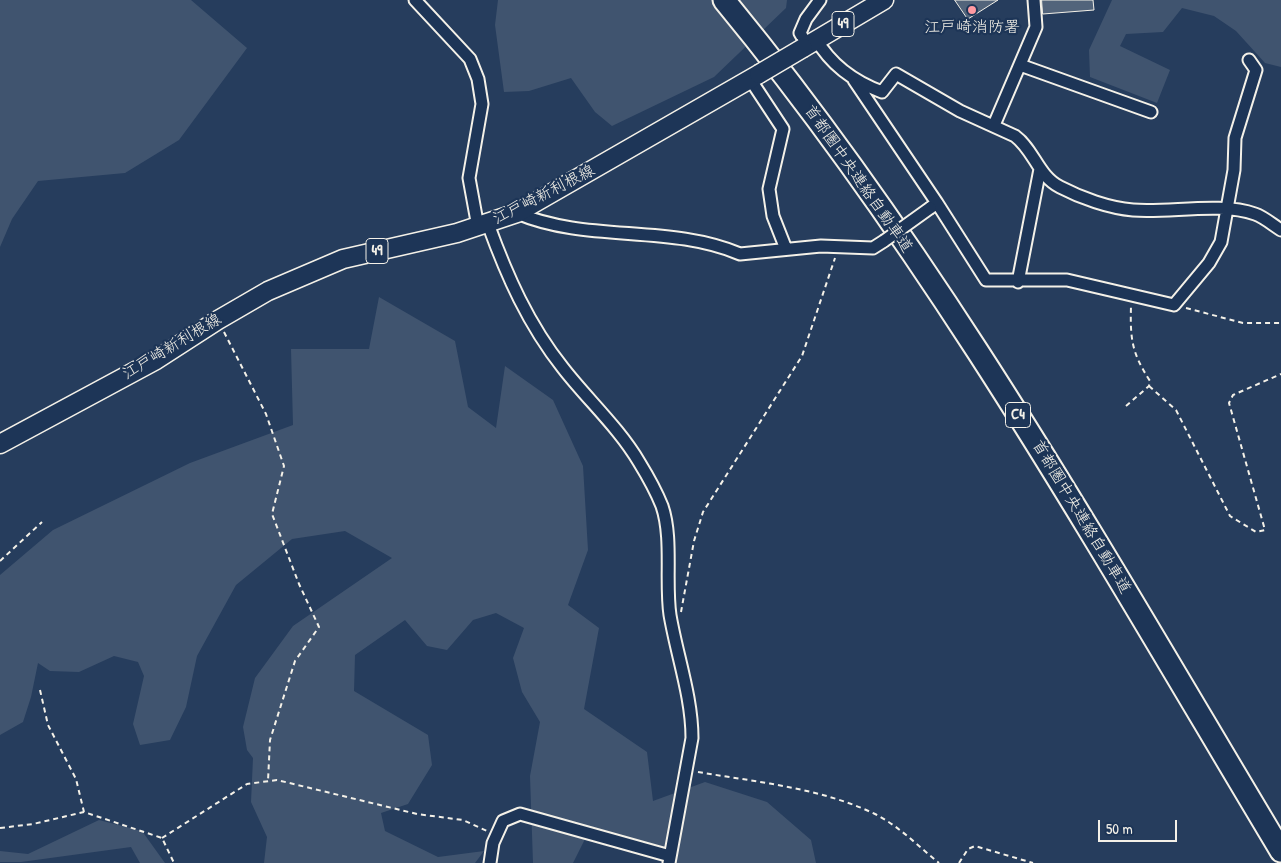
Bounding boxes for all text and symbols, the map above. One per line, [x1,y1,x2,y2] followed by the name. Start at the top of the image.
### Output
[966,4,978,16] marker: 江戸崎消防署
[832,12,854,36] road number: 49
[924,18,1020,38] place label: 江戸崎消防署
[800,101,916,257] street label: 首都圏中央連絡自動車道
[490,161,598,229] street label: 江戸崎新利根線
[366,238,388,264] road number: 49
[119,310,225,384] street label: 江戸崎新利根線
[1006,402,1030,428] road number: C4
[1027,437,1135,597] street label: 首都圏中央連絡自動車道
[1101,810,1180,842] scale bar
[1106,818,1133,839] text: 50 m

